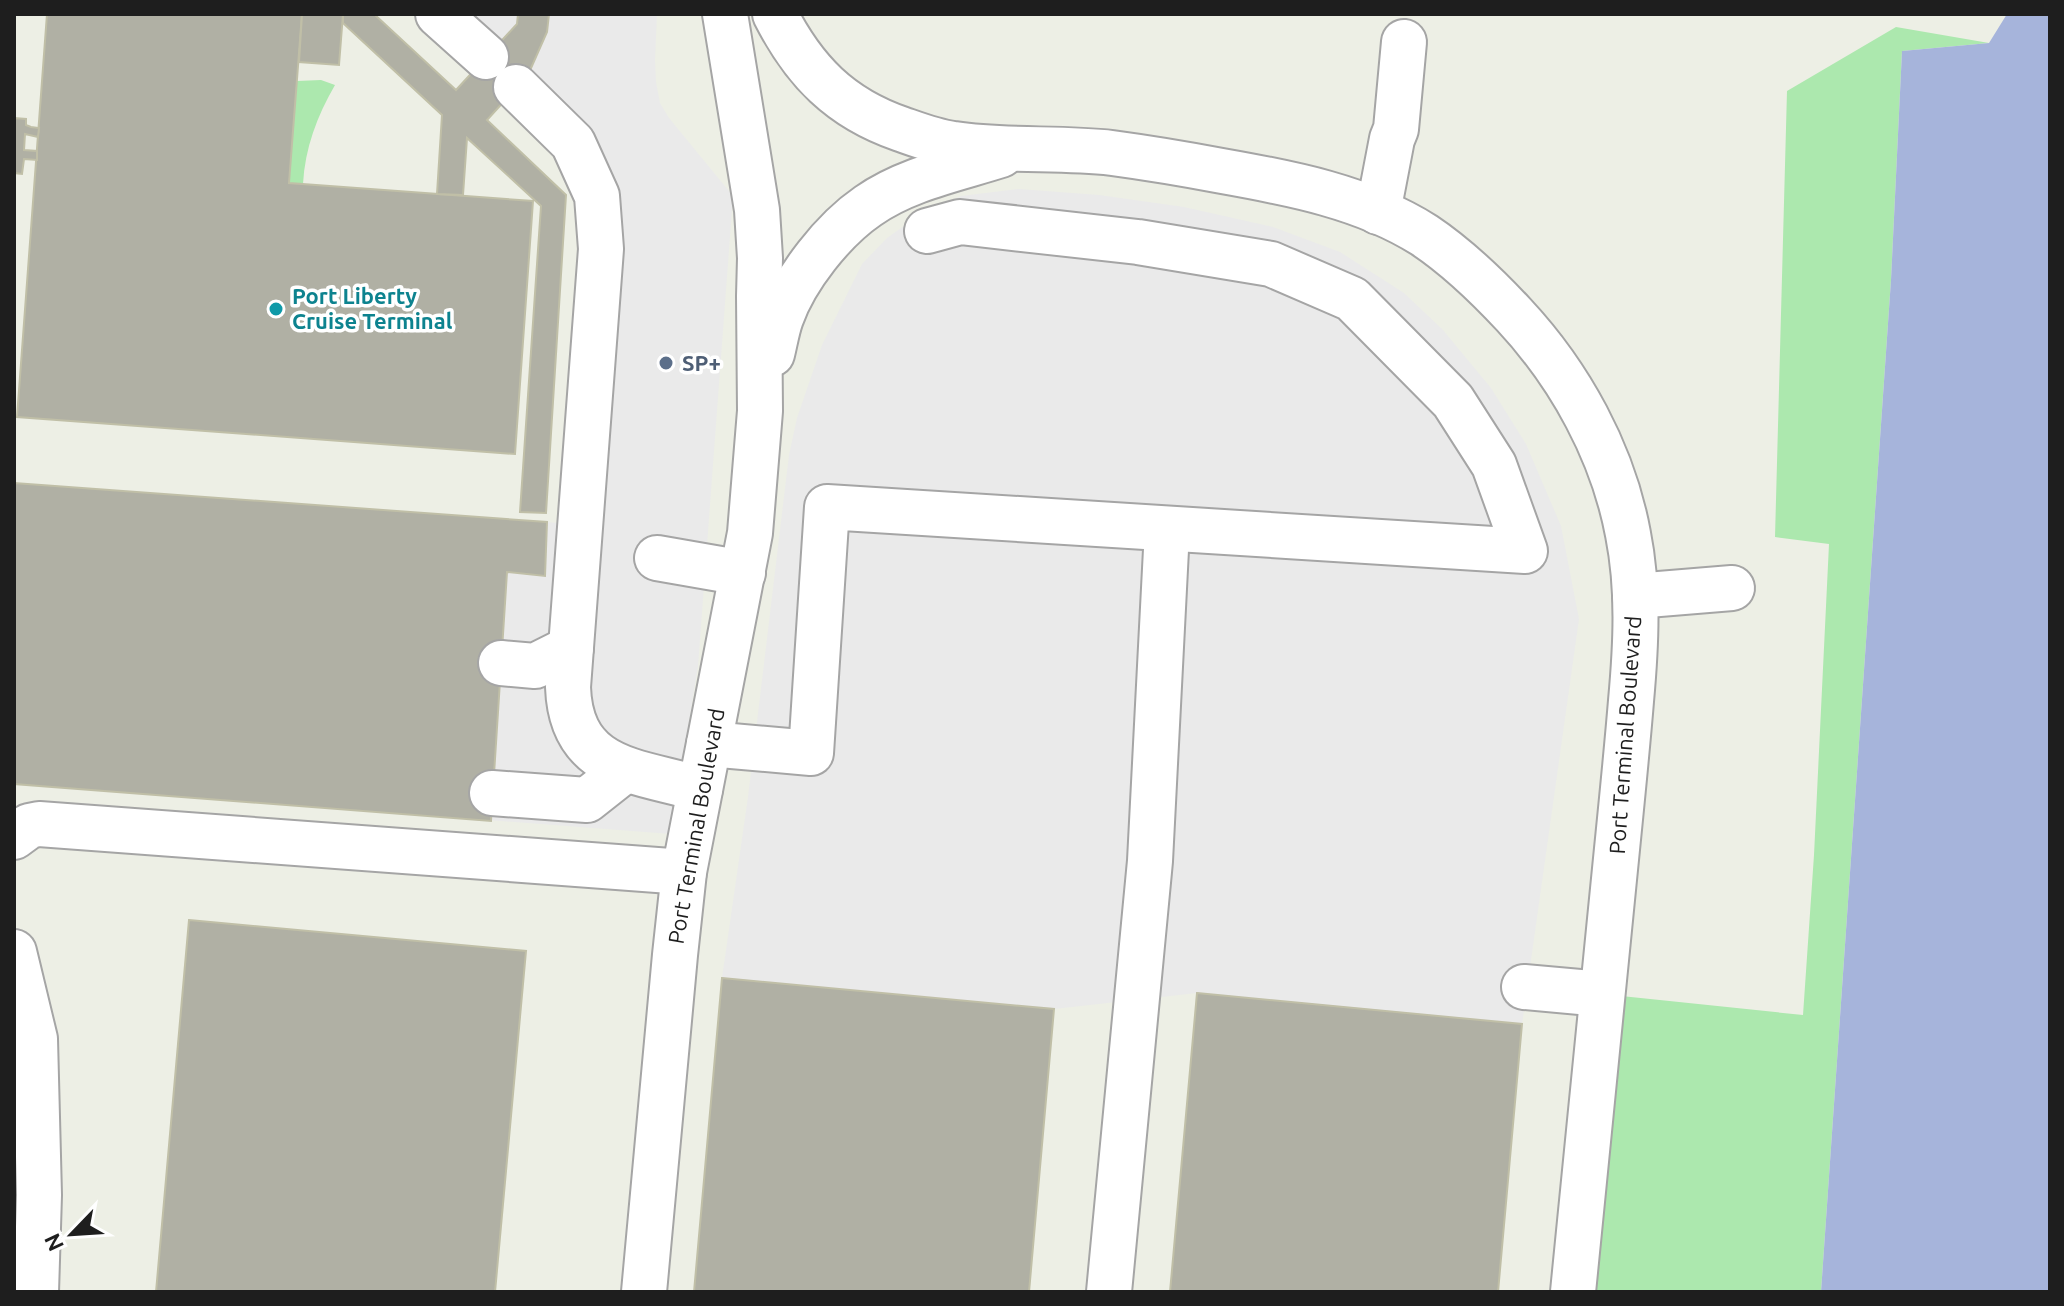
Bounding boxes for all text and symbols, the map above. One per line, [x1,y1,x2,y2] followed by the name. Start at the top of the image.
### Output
[292,283,453,333] place label: Port Liberty Cruise Terminal
[267,300,285,318] marker: Port Liberty Cruise Terminal
[682,350,721,375] place label: SP+
[657,354,675,372] marker: SP+
[1604,615,1645,855] street label: Port Terminal Boulevard
[662,706,729,946] street label: Port Terminal Boulevard
[32,1194,112,1274] north arrow
[39,1230,68,1255] text: N

